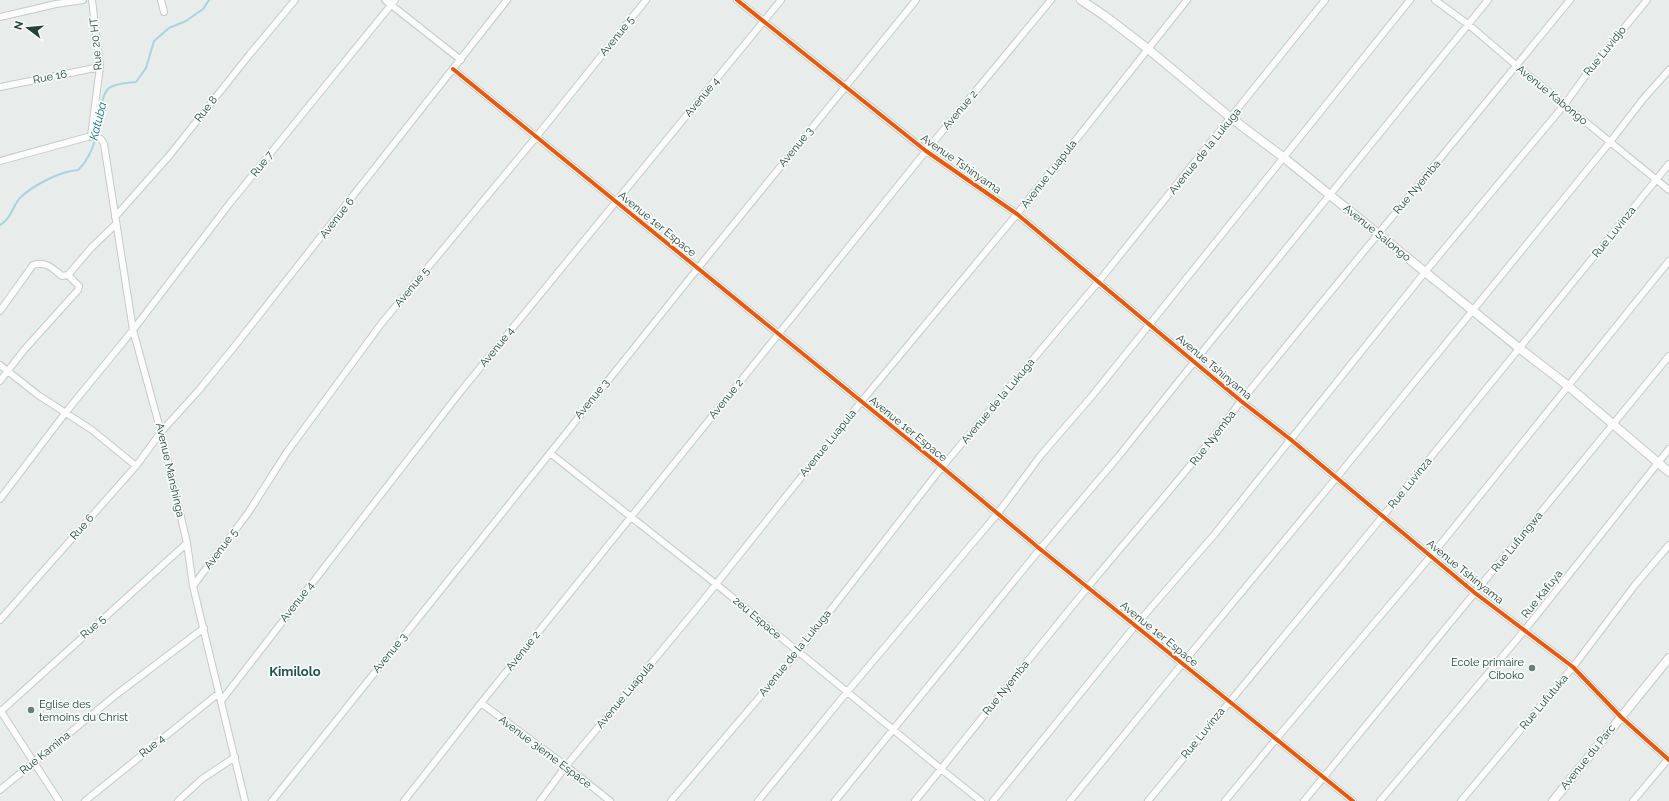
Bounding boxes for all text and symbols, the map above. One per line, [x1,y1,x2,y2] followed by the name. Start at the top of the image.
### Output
[8,8,48,48] north arrow
[597,13,637,59] street label: Avenue 5
[87,17,105,71] street label: Rue 20 HT
[11,20,26,31] text: N
[1581,23,1629,78] street label: Rue Luvidjo
[1514,62,1590,128] street label: Avenue Kabongo
[32,67,68,87] street label: Rue 16
[682,75,722,119] street label: Avenue 4
[940,88,980,132] street label: Avenue 2
[192,93,220,125] street label: Rue 8
[86,100,110,142] water label: Katuba
[1166,105,1244,197] street label: Avenue de la Lukuga
[776,124,816,169] street label: Avenue 3
[918,131,1004,197] street label: Avenue Tshinyama
[1018,137,1080,211] street label: Avenue Luapula
[248,149,276,179] street label: Rue 7
[1391,157,1443,217] street label: Rue Nyemba
[616,189,699,260] street label: Avenue 1er Espace
[317,195,357,241] street label: Avenue 6
[1341,202,1414,265] street label: Avenue Salongo
[1589,204,1639,260] street label: Rue Luvinza
[392,265,432,309] street label: Avenue 5
[477,324,517,370] street label: Avenue 4
[1173,331,1255,403] street label: Avenue Tshinyama
[959,356,1037,446] street label: Avenue de la Lukuga
[572,376,612,421] street label: Avenue 3
[706,376,746,421] street label: Avenue 2
[867,394,950,465] street label: Avenue 1er Espace
[797,407,859,479] street label: Avenue Luapula
[1187,408,1239,468] street label: Rue Nyemba
[153,421,187,519] street label: Avenue Manshinga
[1385,455,1435,511] street label: Rue Luvinza
[1489,509,1545,575] street label: Rue Lufungwa
[67,511,97,542] street label: Rue 6
[202,526,240,572] street label: Avenue 5
[1424,537,1506,607] street label: Avenue Tshinyama
[1519,567,1565,621] street label: Rue Kafuya
[277,579,317,625] street label: Avenue 4
[730,594,784,642] street label: 2eu Espace
[1118,599,1201,670] street label: Avenue 1er Espace
[756,607,834,699] street label: Avenue de la Lukuga
[78,613,108,641] street label: Rue 5
[503,628,543,673] street label: Avenue 2
[370,630,410,675] street label: Avenue 3
[1451,656,1525,682] place label: Ecole primaire Ciboko
[980,658,1032,718] street label: Rue Nyemba
[593,659,657,731] street label: Avenue Luapula
[1527,663,1537,673] marker: Ecole primaire Ciboko
[269,664,321,679] district label: Kimilolo
[1517,672,1571,732] street label: Rue Lufutuka
[39,698,128,724] place label: Eglise des temoins du Christ
[26,705,36,715] marker: Eglise des temoins du Christ
[1178,705,1228,761] street label: Rue Luvinza
[496,713,594,791] street label: Avenue 3ieme Espace
[1558,722,1618,792] street label: Avenue du Parc
[17,729,73,777] street label: Rue Kamina
[137,732,167,760] street label: Rue 4

